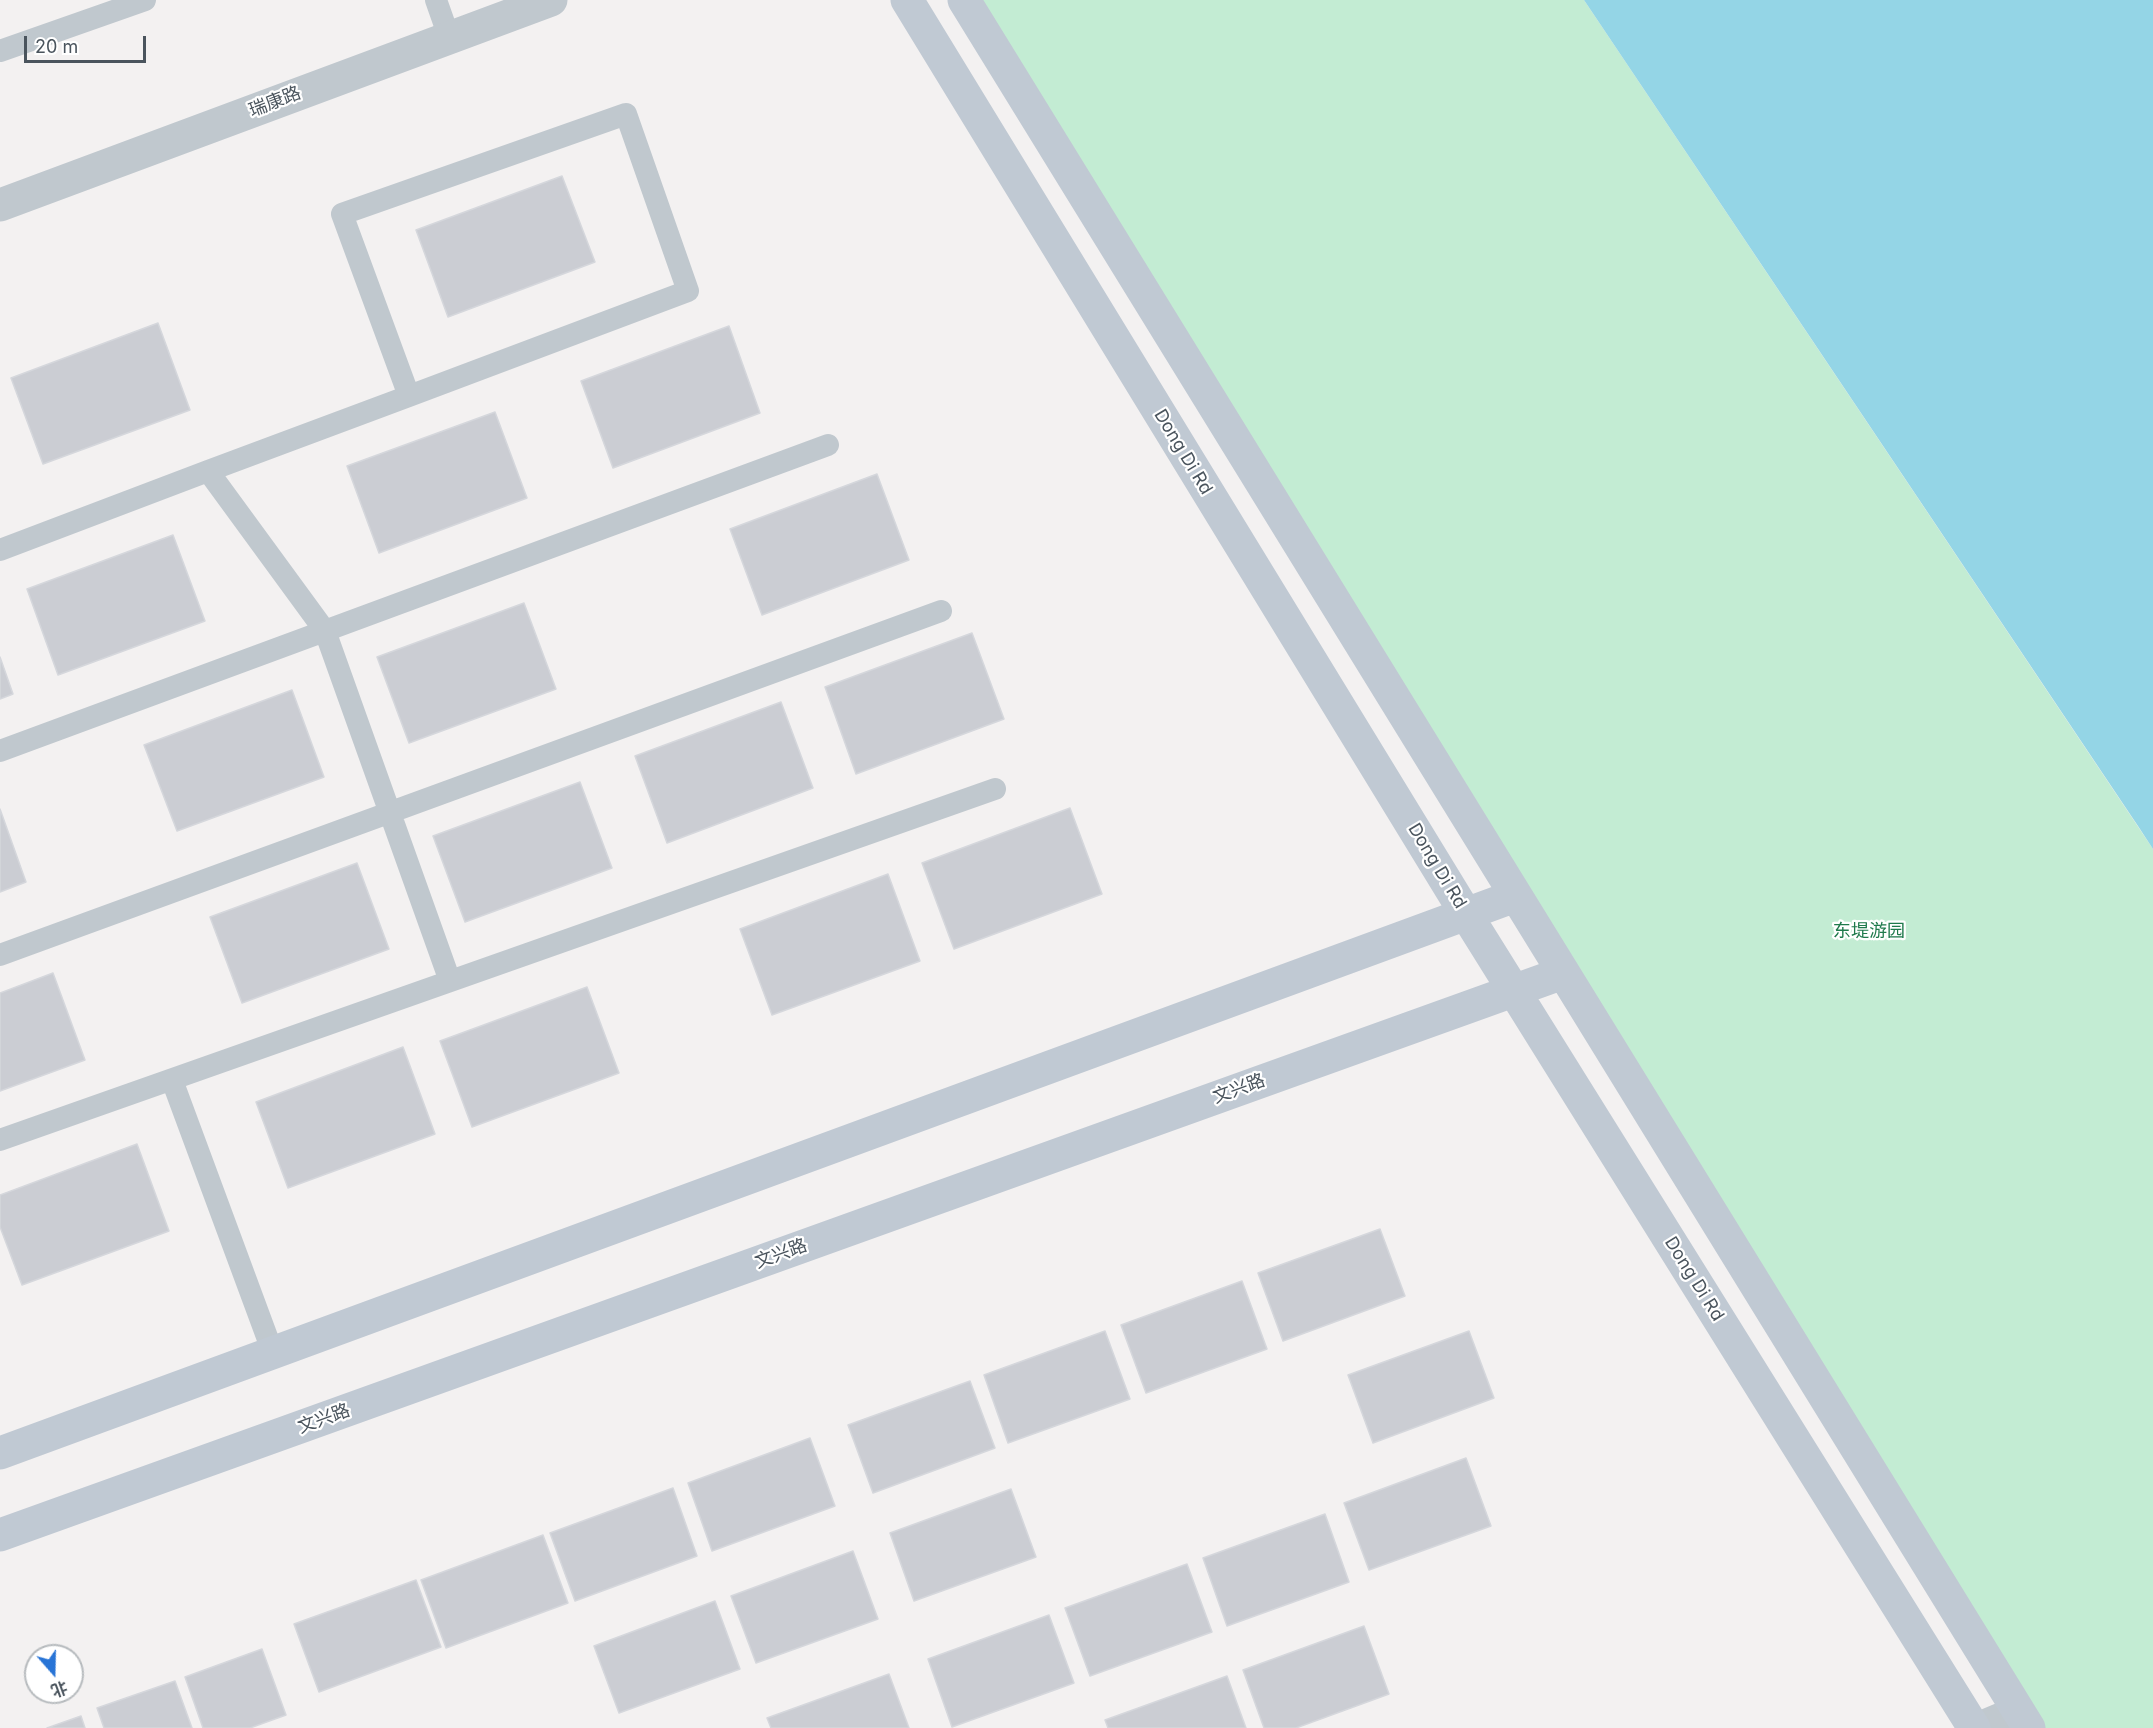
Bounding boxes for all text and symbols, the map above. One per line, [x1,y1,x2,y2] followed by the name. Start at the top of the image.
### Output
[27,24,148,62] scale bar
[35,36,78,57] text: 20 m
[246,82,304,122] street label: 瑞康路
[1149,406,1217,498] street label: Dong Di Rd
[1403,820,1471,912] street label: Dong Di Rd
[1833,921,1905,943] park label: 东堤游园
[1210,1070,1268,1108] street label: 文兴路
[1660,1233,1728,1325] street label: Dong Di Rd
[752,1235,810,1273] street label: 文兴路
[295,1400,353,1438] street label: 文兴路
[24,1644,84,1704] north arrow
[49,1677,70,1701] text: 北

